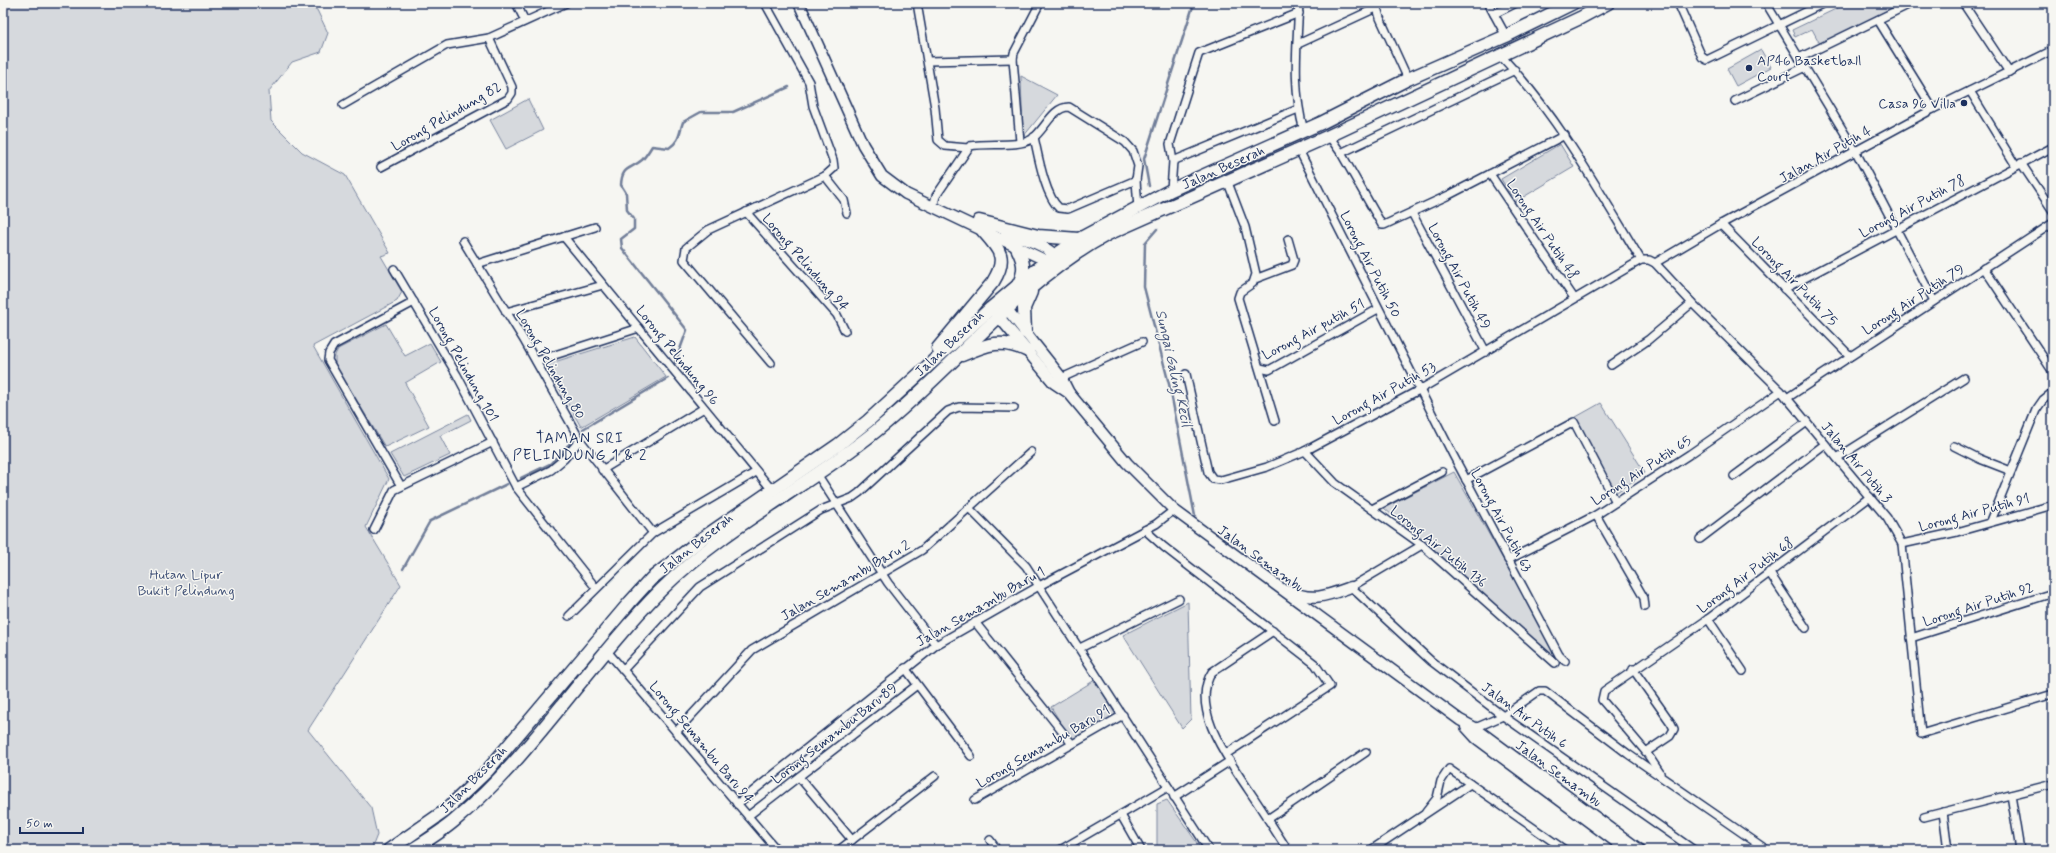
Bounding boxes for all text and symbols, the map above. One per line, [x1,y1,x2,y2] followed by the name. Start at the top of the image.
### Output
[1757,52,1861,86] place label: AP46 Basketball Court
[1744,63,1754,73] marker: AP46 Basketball Court
[388,78,506,157] street label: Lorong Pelindung 82
[1878,95,1956,113] place label: Casa 96 Villa
[1959,98,1969,108] marker: Casa 96 Villa
[1776,122,1875,188] street label: Jalan Air Putih 4
[1179,142,1268,194] street label: Jalan Beserah
[1857,171,1969,244] street label: Lorong Air Putih 78
[1500,176,1582,284] street label: Lorong Air Putih 48
[1334,208,1405,322] street label: Lorong Air Putih 50
[756,210,853,317] street label: Lorong Pelindung 94
[1422,220,1495,334] street label: Lorong Air Putih 49
[1746,233,1841,331] street label: Lorong Air Putih 75
[1859,260,1969,341] street label: Lorong Air Putih 79
[1259,295,1369,366] street label: Lorong Air putih 51
[630,302,723,411] street label: Lorong Pelindung 96
[422,304,502,426] street label: Lorong Pelindung 101
[510,306,589,424] street label: Lorong Pelindung 80
[911,307,988,381] street label: Jalan Beserah
[1148,308,1197,431] water label: Sungai Galing Kecil
[1330,358,1440,431] street label: Lorong Air Putih 53
[1817,418,1896,507] street label: Jalan Air Putih 3
[513,429,647,466] district label: TAMAN SRI PELINDUNG 1 & 2
[1588,432,1696,512] street label: Lorong Air Putih 65
[1465,466,1536,576] street label: Lorong Air Putih 63
[1917,490,2032,538] street label: Lorong Air Putih 91
[1385,502,1491,593] street label: Lorong Air Putih 136
[656,509,737,578] street label: Jalan Beserah
[1214,522,1307,596] street label: Jalan Semambu
[1694,534,1798,619] street label: Lorong Air Putih 68
[778,536,913,625] street label: Jalan Semambu Baru 2
[913,563,1048,651] street label: Jalan Semambu Baru 1
[137,566,235,600] park label: Hutan Lipur Bukit Pelindung
[1921,579,2037,633] street label: Lorong Air Putih 92
[643,678,758,809] street label: Lorong Semambu Baru 94
[768,679,902,790] street label: Lorong Semambu Baru 89
[1478,679,1571,753] street label: Jalan Air Putih 6
[973,701,1115,794] street label: Lorong Semambu Baru 91
[1512,737,1605,811] street label: Jalan Semambu
[436,742,511,817] street label: Jalan Beserah
[20,809,83,835] scale bar
[26,816,53,832] text: 50 m

